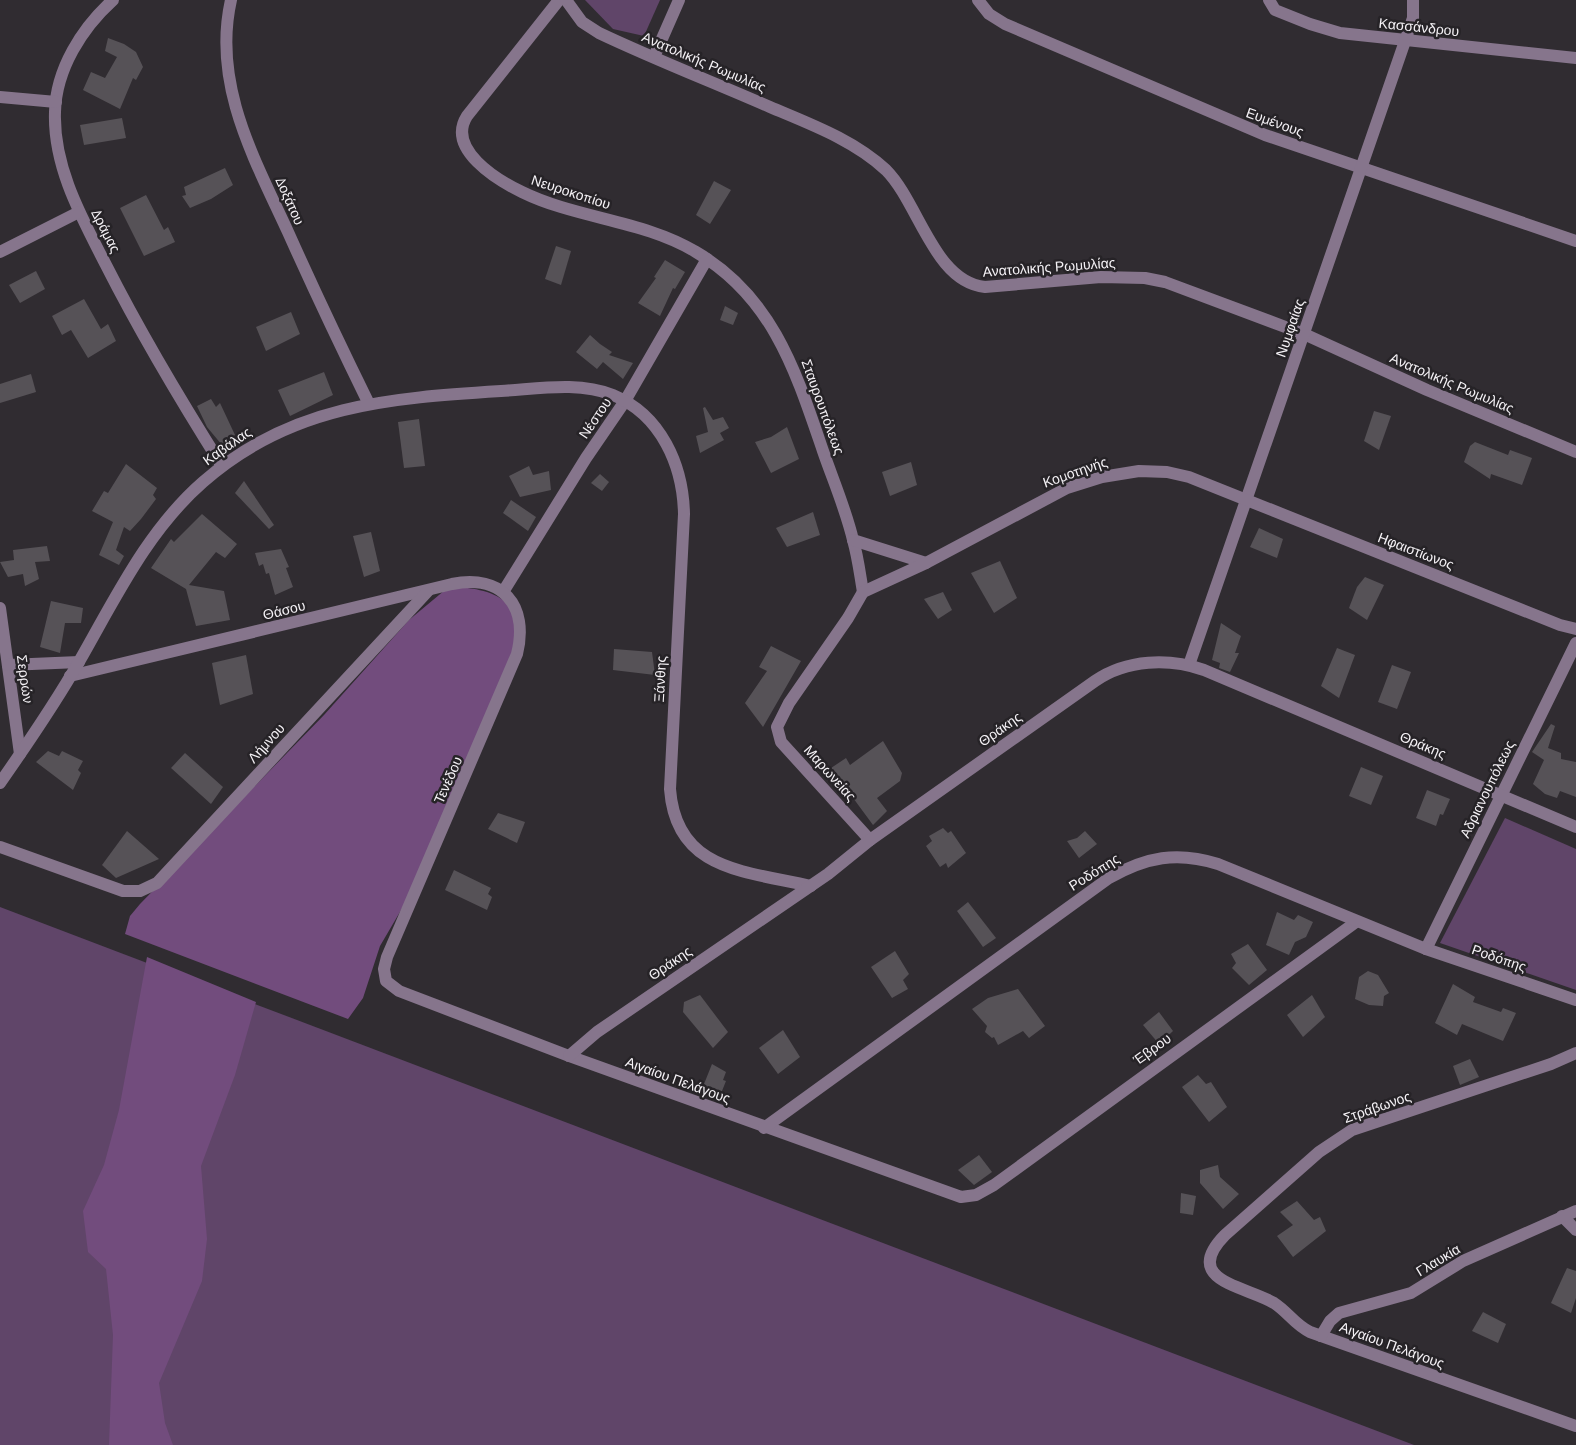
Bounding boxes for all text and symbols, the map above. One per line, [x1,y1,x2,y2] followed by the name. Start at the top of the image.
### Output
[1378,14,1460,40] street label: Κασσάνδρου
[639,28,769,96] street label: Ανατολικής Ρωμυλίας
[1244,103,1307,141] street label: Ευμένους
[529,171,613,213] street label: Νευροκοπίου
[272,174,308,228] street label: Δοξάτου
[87,206,125,256] street label: Δράμας
[982,253,1116,281] street label: Ανατολικής Ρωμυλίας
[1272,296,1308,360] street label: Νυμφαίας
[1387,349,1517,417] street label: Ανατολικής Ρωμυλίας
[797,357,849,457] street label: Σταυρουπόλεως
[575,394,615,442] street label: Νέστου
[199,423,255,469] street label: Καβάλας
[1040,452,1110,491] street label: Κομοτηνής
[1375,528,1457,574] street label: Ηφαιστίωνος
[261,596,307,624] street label: Θάσου
[13,654,37,704] street label: Σερρών
[650,655,670,703] street label: Ξάνθης
[975,708,1025,750] street label: Θράκης
[243,719,289,767] street label: Λήμνου
[1397,727,1449,763] street label: Θράκης
[1456,737,1519,841] street label: Αδριανουπόλεως
[800,741,860,805] street label: Μαρωνείας
[430,754,466,806] street label: Τενέδου
[1065,849,1123,895] street label: Ροδόπης
[1469,940,1529,976] street label: Ροδόπης
[645,942,695,984] street label: Θράκης
[1129,1029,1174,1069] street label: Έβρου
[623,1053,733,1107] street label: Αιγαίου Πελάγους
[1341,1087,1413,1127] street label: Στράβωνος
[1413,1240,1463,1280] street label: Γλαυκία
[1337,1318,1447,1372] street label: Αιγαίου Πελάγους

